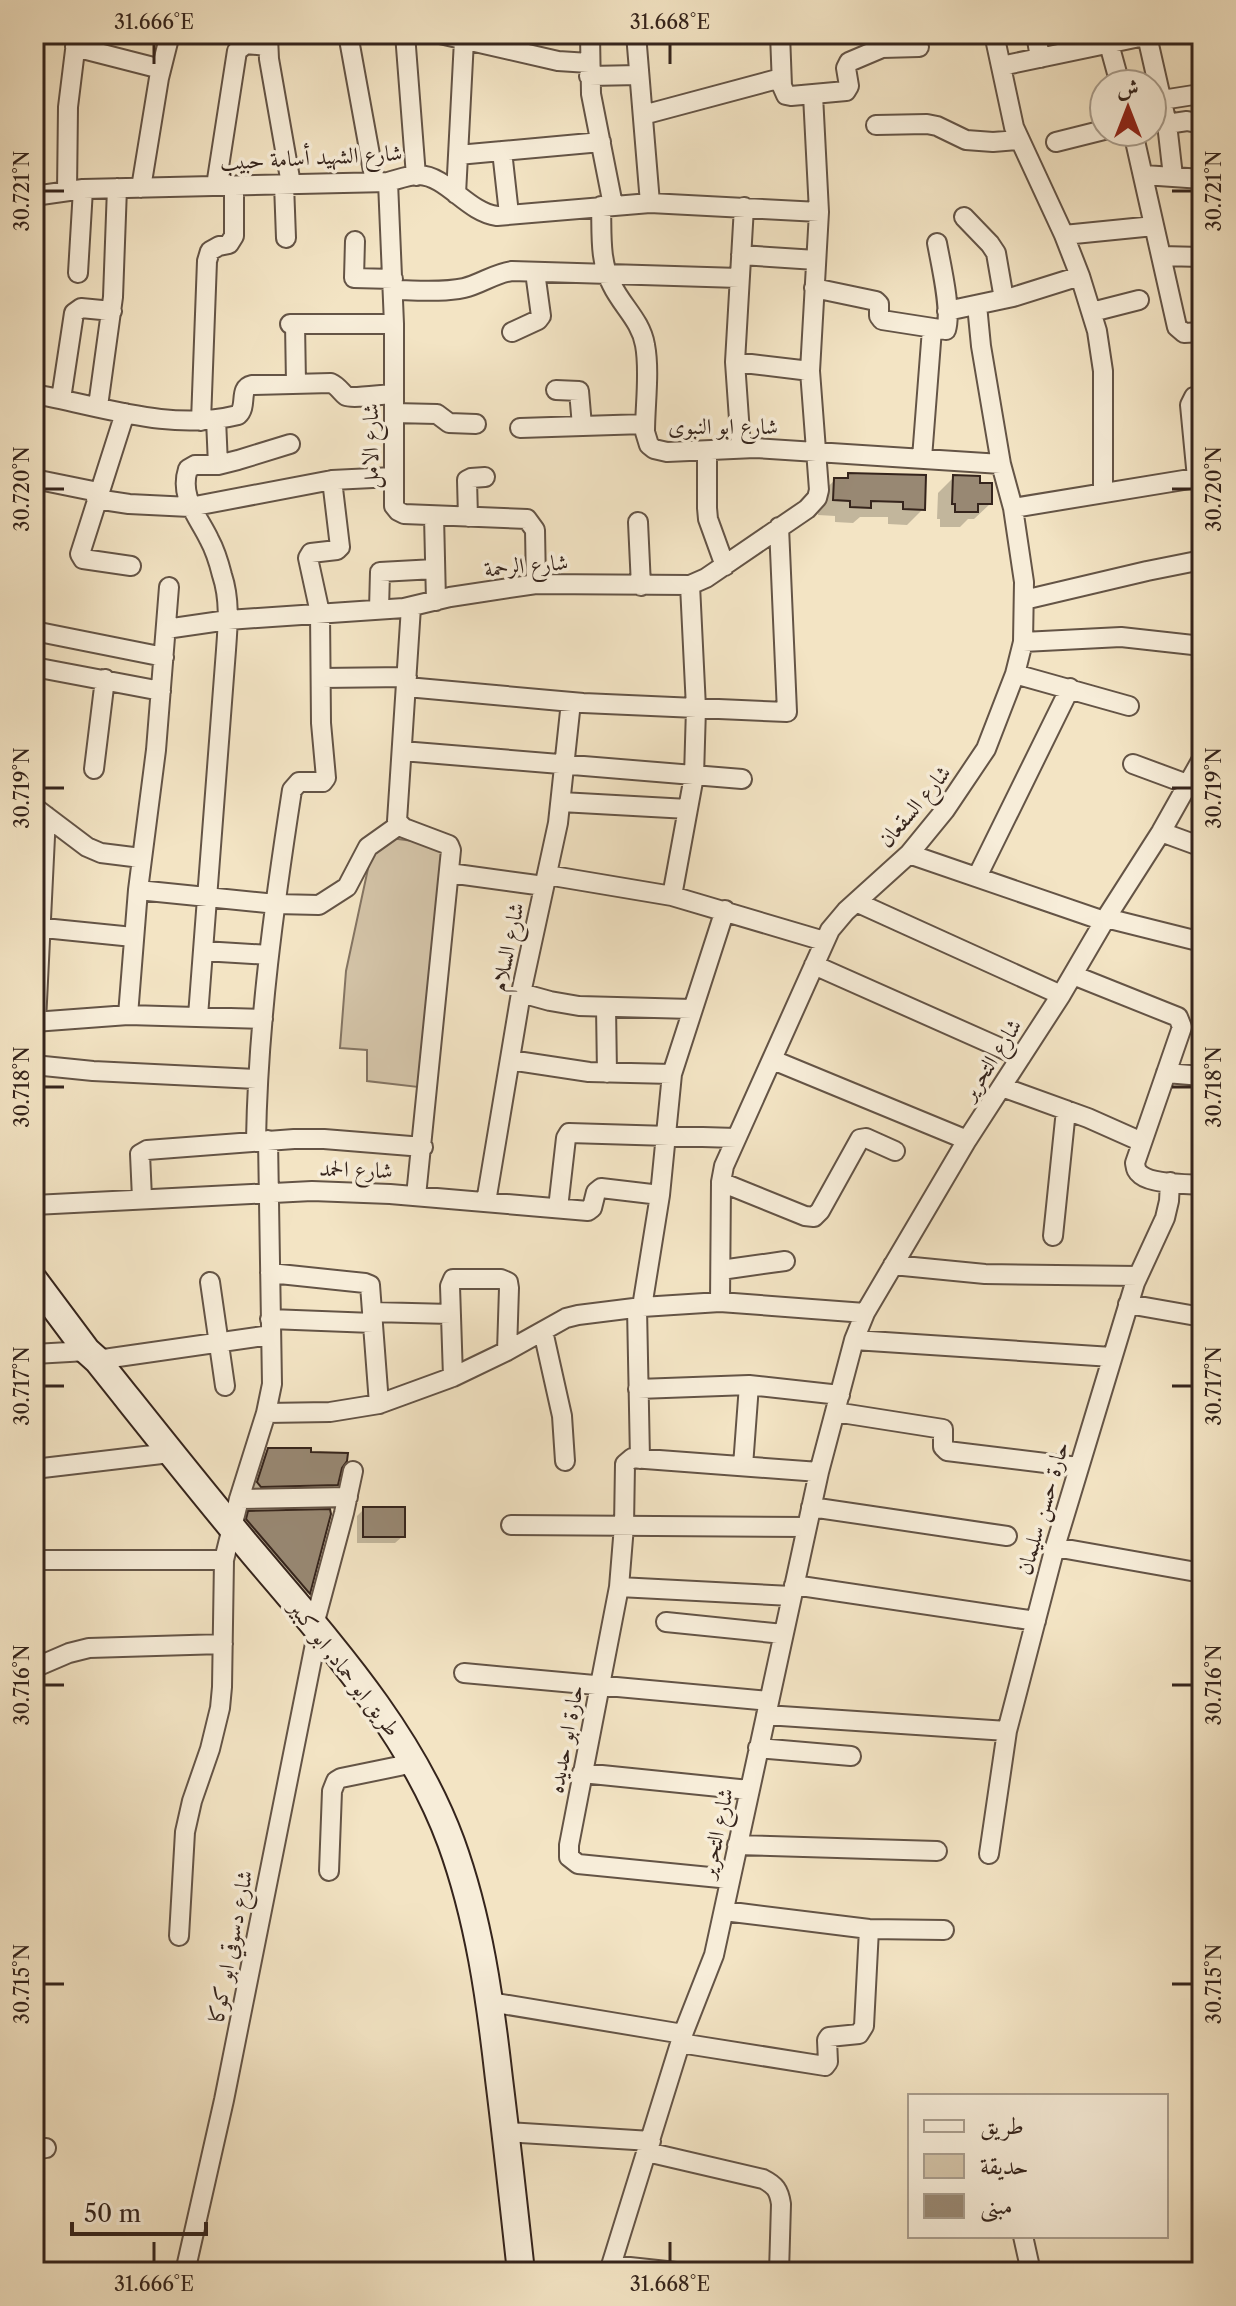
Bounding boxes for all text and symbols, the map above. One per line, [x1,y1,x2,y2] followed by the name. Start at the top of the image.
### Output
[114,10,194,34] text: 31.666°E
[630,10,710,34] text: 31.668°E
[1088,68,1168,148] north arrow
[1117,75,1139,102] text: ش
[219,137,403,181] street label: شارع الشهيد أسامة حبيب
[10,150,34,232] text: 30.721°N
[1202,150,1226,232] text: 30.721°N
[357,403,389,489] street label: شارع الامل
[668,413,778,445] street label: شارع ابو النبوى
[10,446,34,532] text: 30.720°N
[1202,446,1226,532] text: 30.720°N
[483,548,570,588] street label: شارع الرحمة
[10,747,34,829] text: 30.719°N
[1202,747,1226,829] text: 30.719°N
[872,760,960,856] street label: شارع السقعان
[485,900,536,995] street label: شارع السلام
[954,1014,1032,1109] street label: شارع التحرير
[10,1046,34,1128] text: 30.718°N
[1202,1046,1226,1128] text: 30.718°N
[319,1155,393,1189] street label: شارع الحمد
[10,1346,34,1426] text: 30.717°N
[1202,1346,1226,1426] text: 30.717°N
[1011,1438,1076,1578] street label: حارة حسن سليمان
[281,1593,406,1742] street label: طريق ابو حماد, ابو كبير
[10,1644,34,1726] text: 30.716°N
[1202,1644,1226,1726] text: 30.716°N
[542,1683,589,1795] street label: حارة ابو حديده
[693,1786,744,1884] street label: شارع التحرير
[203,1868,263,2025] street label: شارع دسوقي ابو كوكا
[10,1944,34,2024] text: 30.715°N
[1202,1944,1226,2024] text: 30.715°N
[908,2094,1168,2238] legend
[980,2111,1024,2141] text: طريق
[980,2151,1029,2181] text: حديقة
[72,2186,206,2236] scale bar
[980,2191,1013,2223] text: مبنى
[84,2199,141,2228] text: 50 m
[114,2272,194,2296] text: 31.666°E
[630,2272,710,2296] text: 31.668°E

